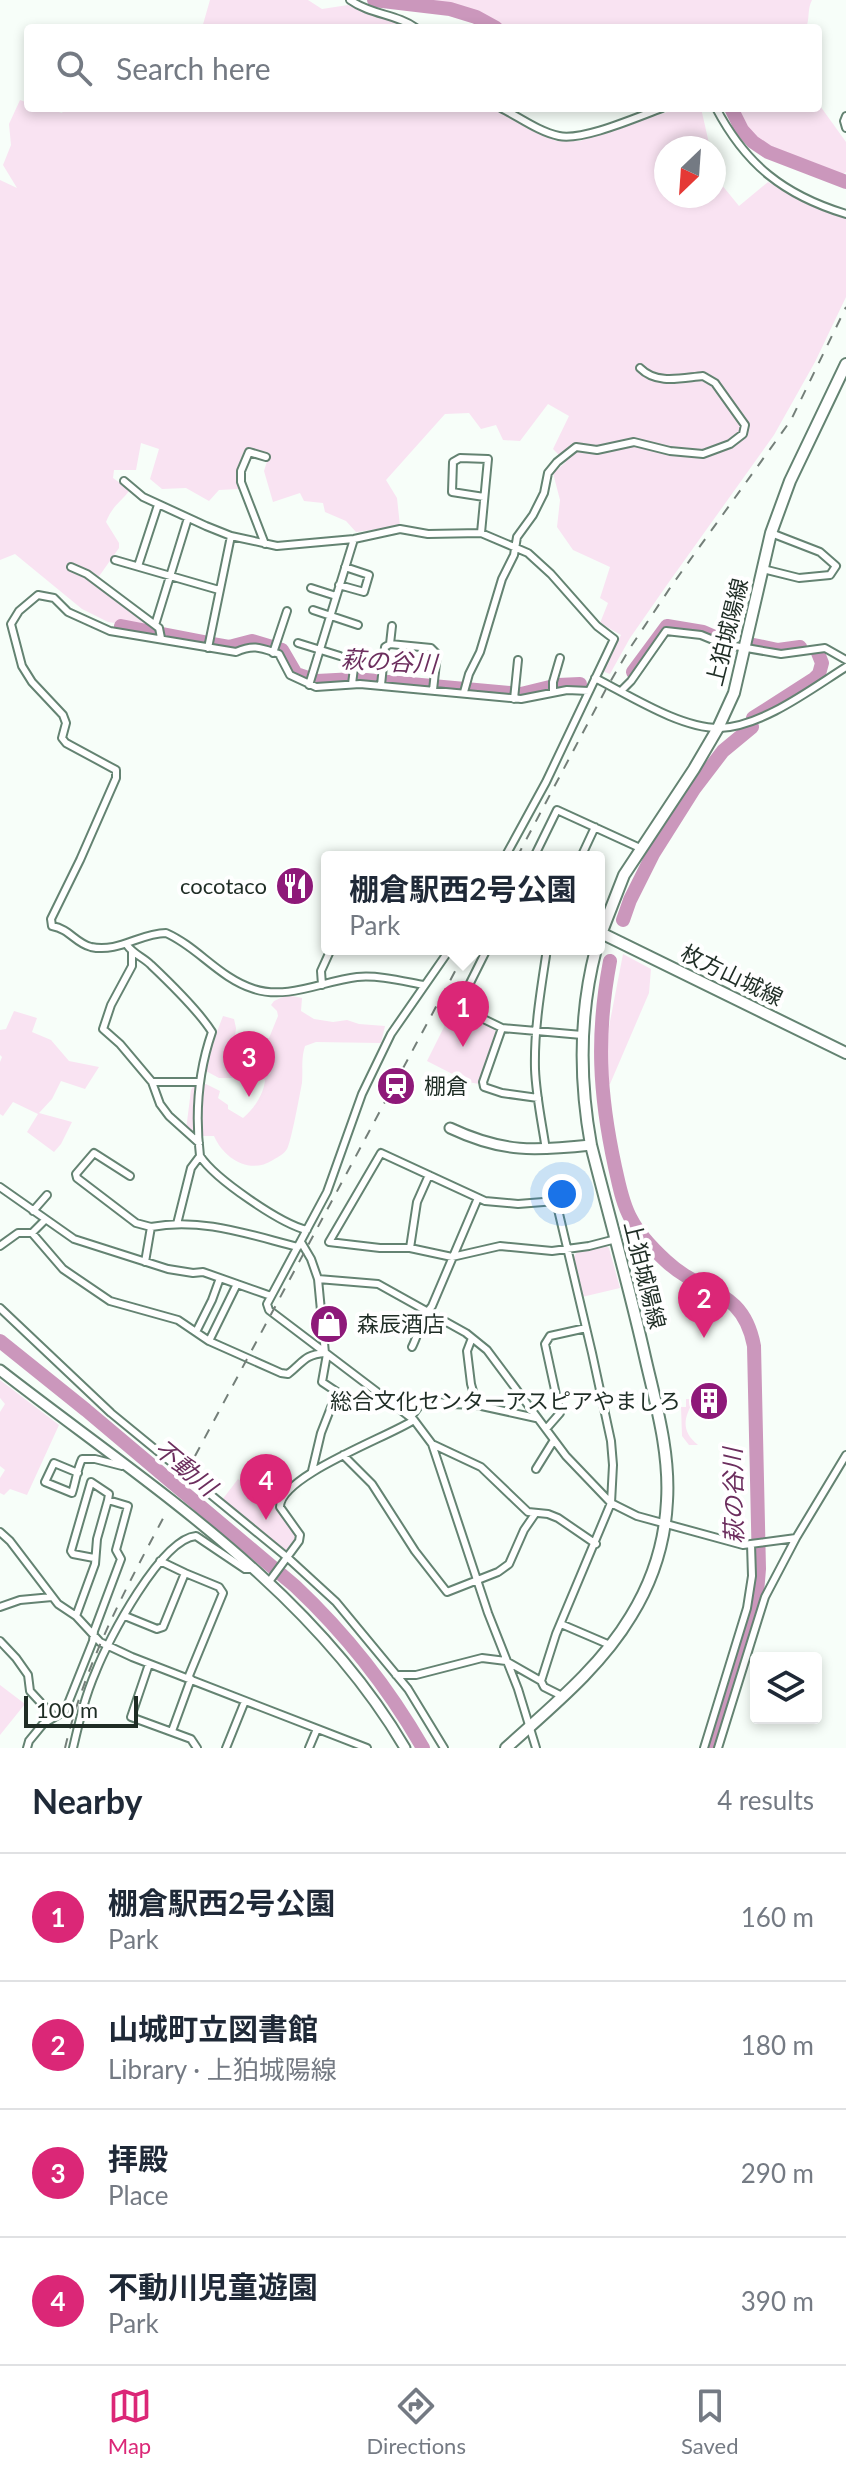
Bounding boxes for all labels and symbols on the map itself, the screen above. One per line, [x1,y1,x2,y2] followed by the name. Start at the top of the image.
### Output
[654,136,726,208] north arrow
[700,575,753,689] street label: 上狛城陽線
[340,644,441,678] water label: 萩の谷川
[274,865,316,907] restaurant icon: cocotaco
[180,872,267,899] place label: cocotaco
[677,938,788,1011] street label: 枚方山城線
[437,981,489,1047] pin: 1
[223,1031,275,1097] pin: 3
[375,1065,417,1107] station icon: 棚倉
[424,1072,468,1099] place label: 棚倉
[542,1174,582,1214] your location
[619,1218,672,1332] street label: 上狛城陽線
[678,1272,730,1338] pin: 2
[308,1303,350,1345] shop icon: 森辰酒店
[357,1310,445,1337] place label: 森辰酒店
[688,1380,730,1422] building icon: 総合文化センターアスピアやましろ
[330,1387,681,1414] place label: 総合文化センターアスピアやましろ
[149,1433,225,1503] water label: 不動川
[717,1445,748,1544] water label: 萩の谷川
[240,1454,292,1520] pin: 4
[24,1692,138,1728] scale bar

